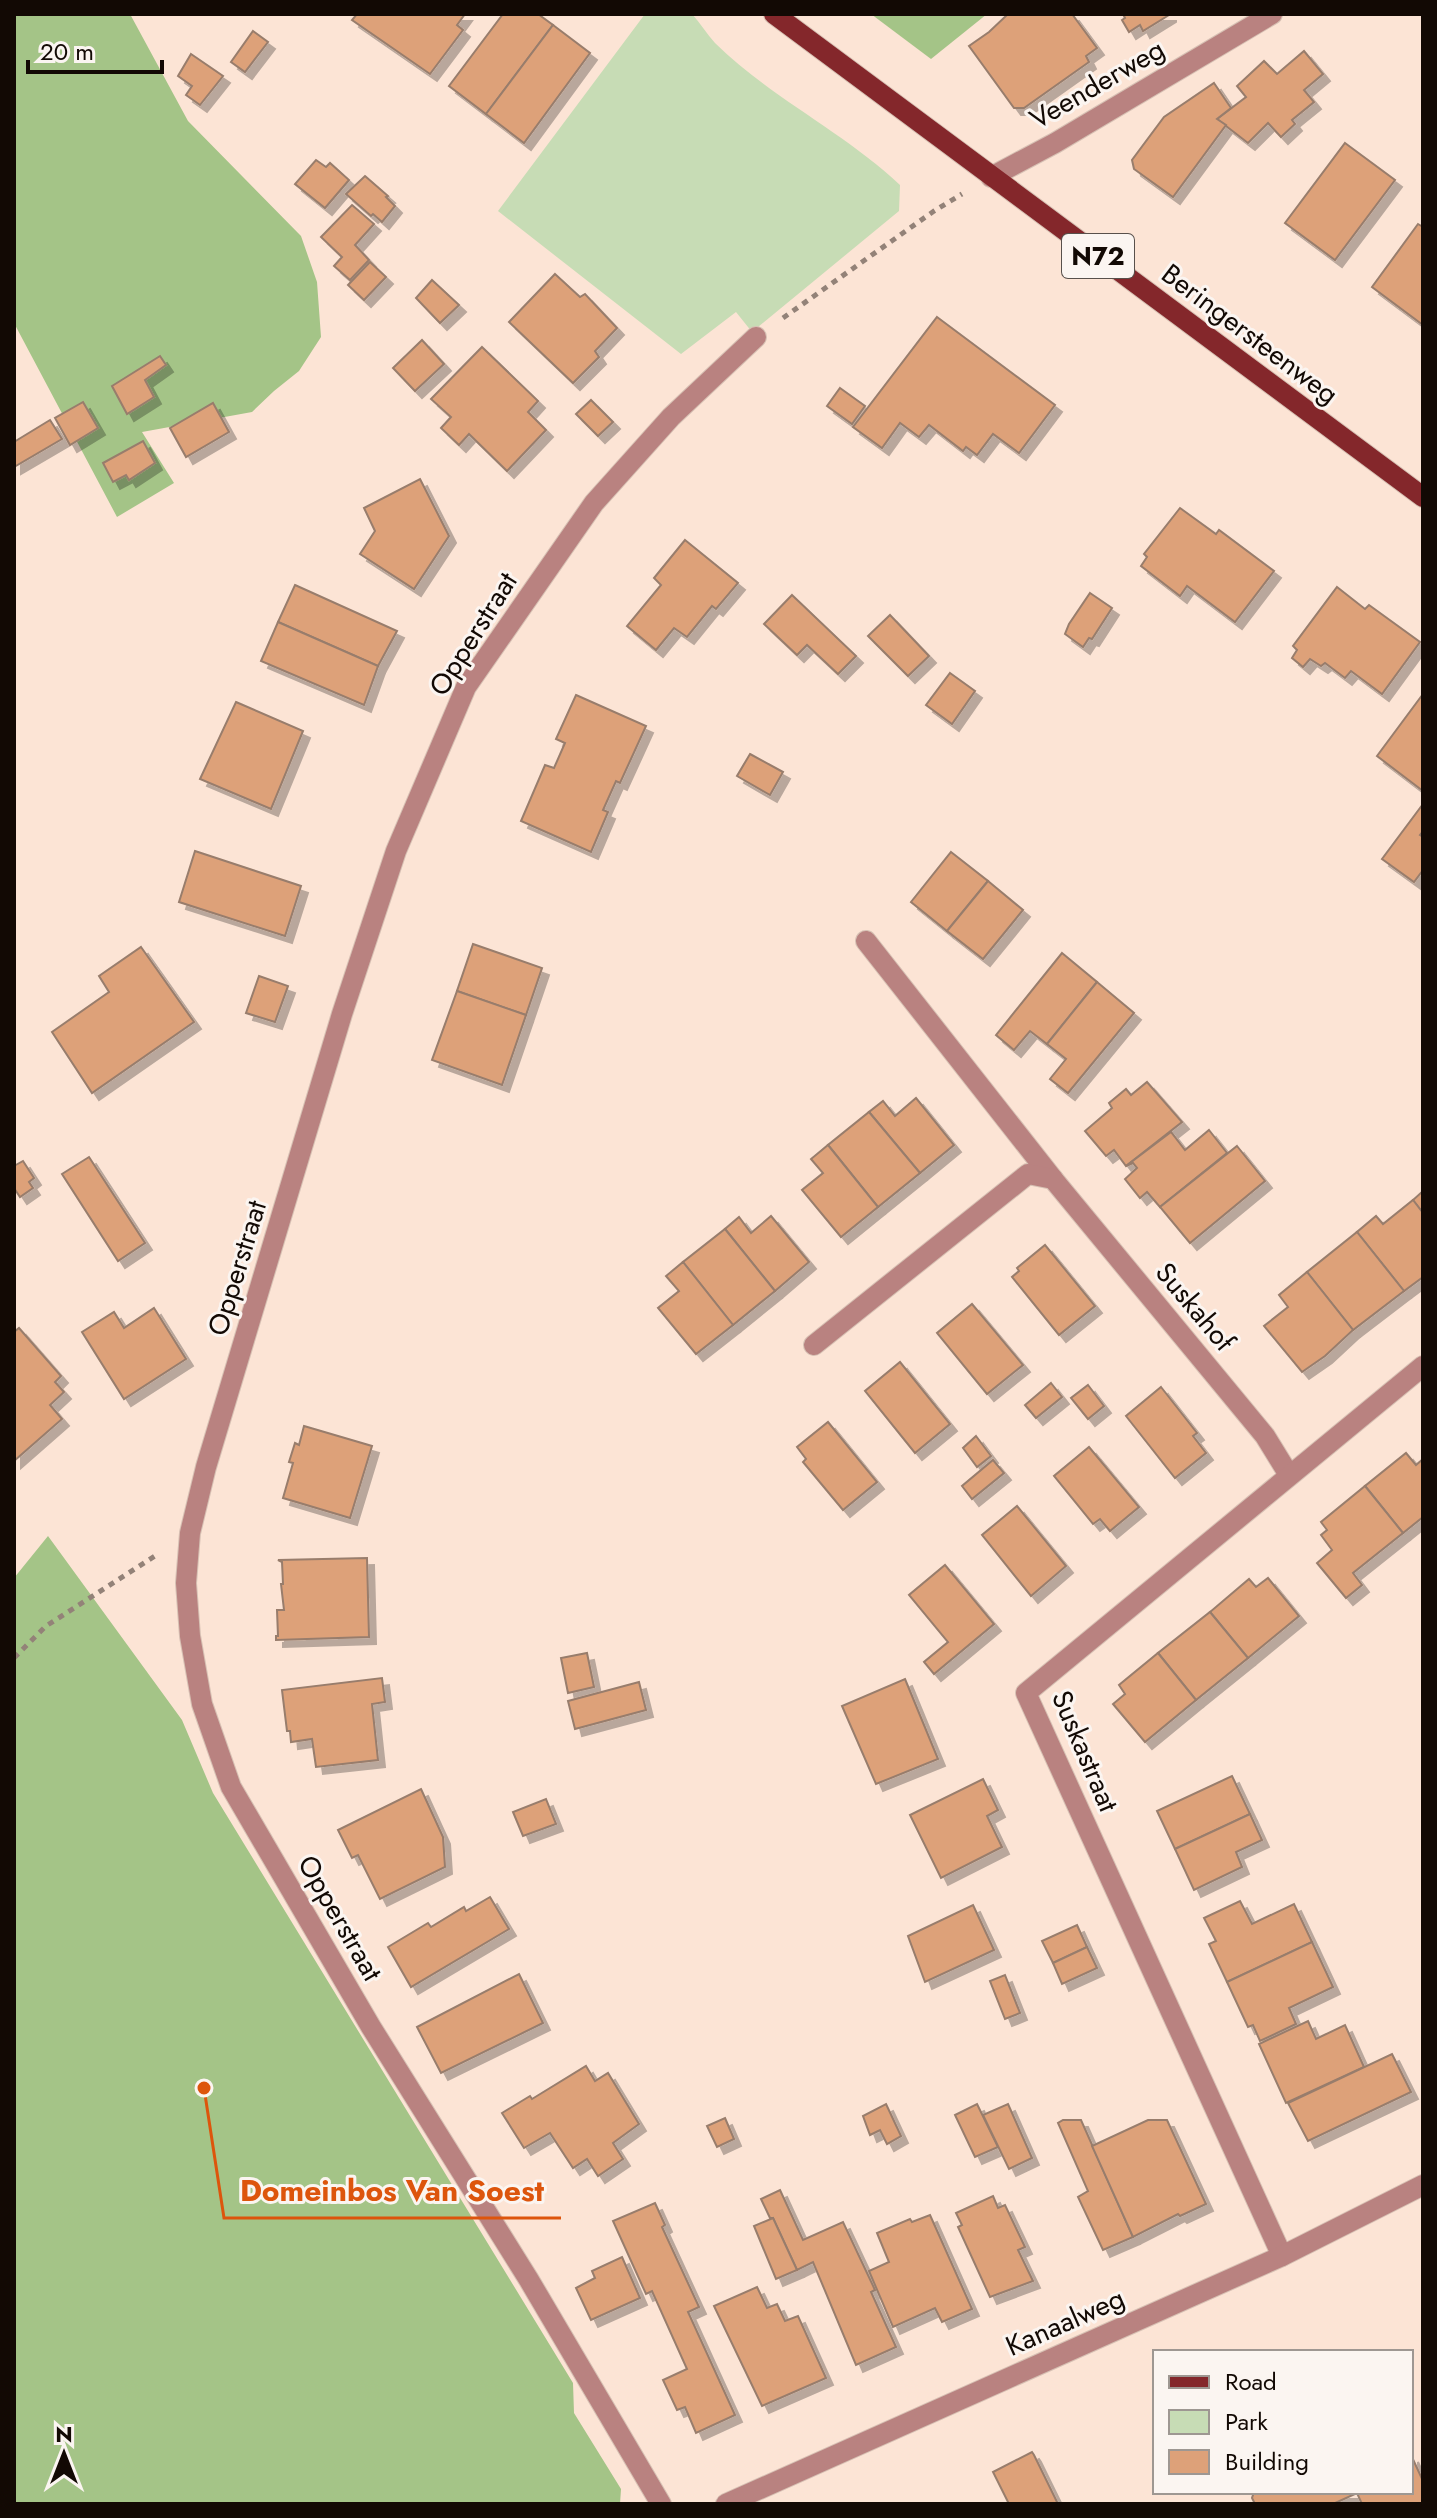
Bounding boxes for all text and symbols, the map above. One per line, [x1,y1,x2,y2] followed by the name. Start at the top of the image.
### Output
[28,24,162,74] scale bar
[1022,29,1172,139] street label: Veenderweg
[40,34,94,69] text: 20 m
[1062,234,1134,278] road number: N72
[1153,254,1347,414] street label: Beringersteenweg
[419,564,527,704] street label: Opperstraat
[197,1195,277,1341] street label: Opperstraat
[1146,1254,1245,1361] street label: Suskahof
[1041,1684,1129,1818] street label: Suskastraat
[287,1847,393,1989] street label: Opperstraat
[224,2164,561,2218] callout: Domeinbos Van Soest
[240,2169,545,2212] text: Domeinbos Van Soest
[999,2278,1131,2366] street label: Kanaalweg
[1153,2350,1413,2494] legend
[1225,2364,1277,2399] text: Road
[1225,2404,1268,2439] text: Park
[24,2414,104,2494] north arrow
[55,2418,73,2450] text: N
[1225,2444,1309,2479] text: Building

